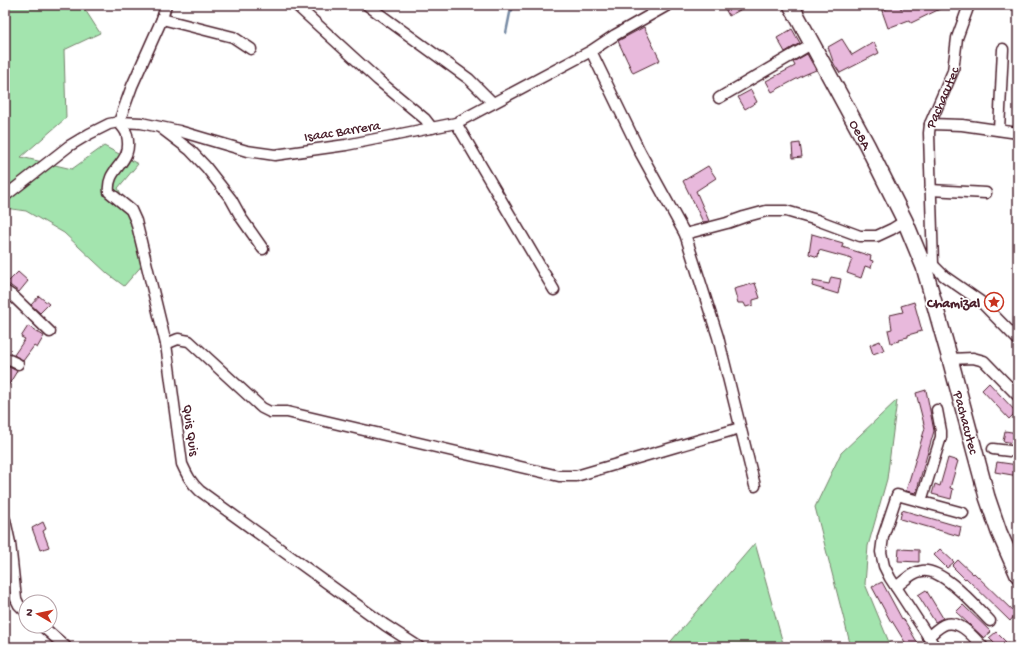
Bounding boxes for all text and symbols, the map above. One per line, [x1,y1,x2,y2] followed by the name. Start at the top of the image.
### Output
[923,66,964,132] street label: Pachacutec
[844,117,874,154] street label: Oe8A
[303,118,383,147] street label: Isaac Barrera
[983,291,1005,313] place icon: Chamizal
[926,296,980,313] place label: Chamizal
[948,388,981,457] street label: Pachacutec
[178,404,202,458] street label: Quis Quis
[18,594,58,634] north arrow
[24,608,37,617] text: N

